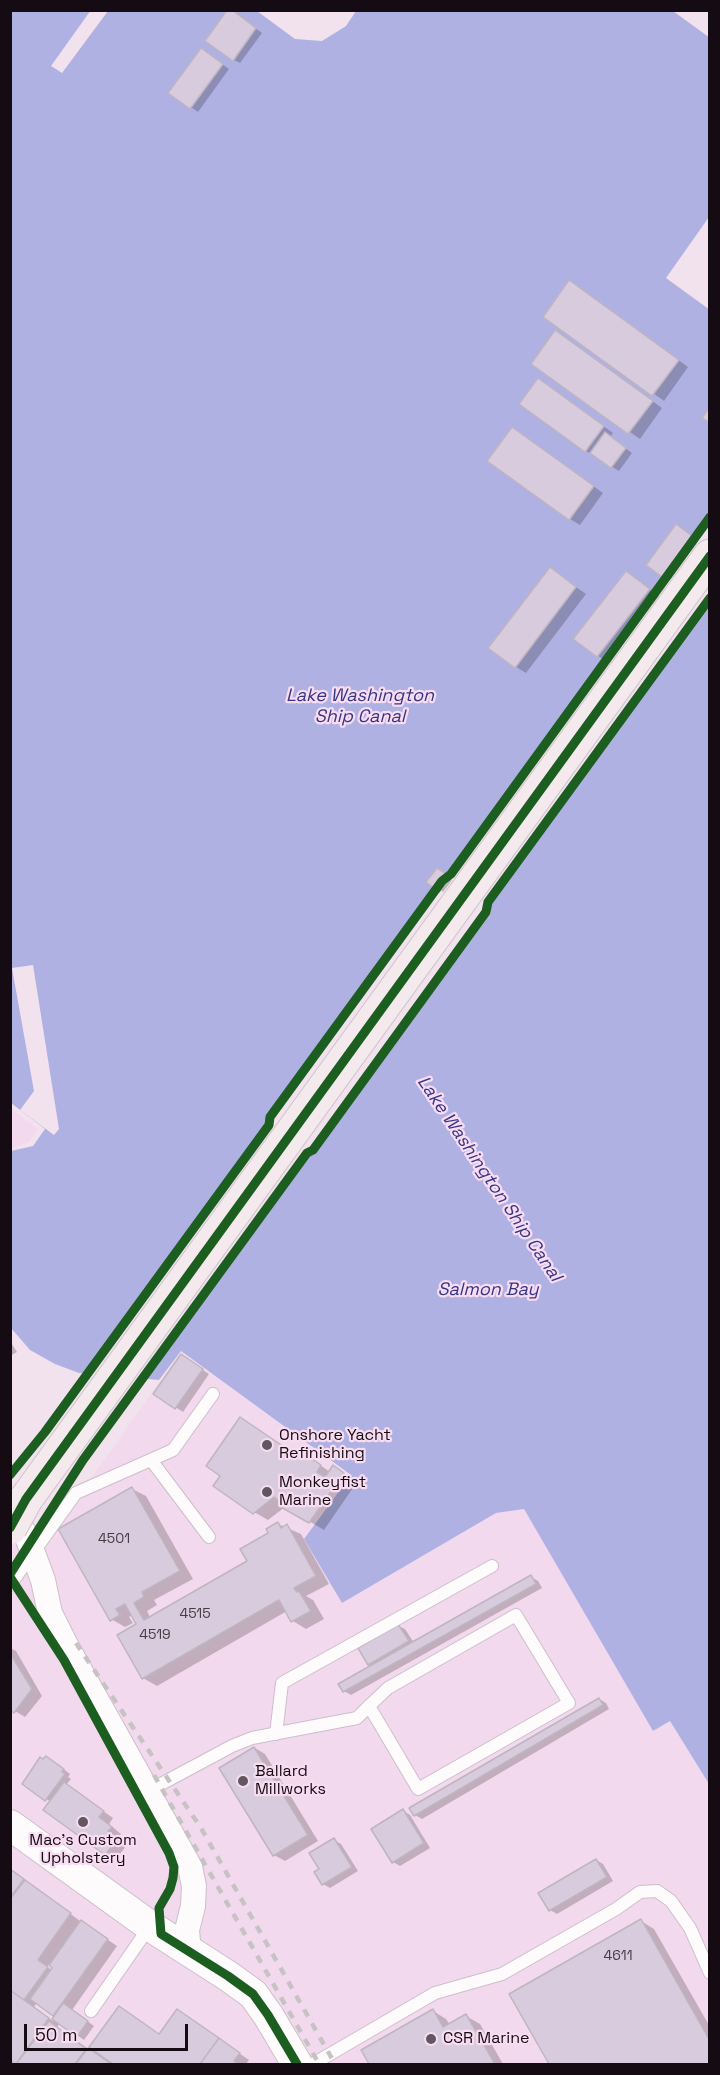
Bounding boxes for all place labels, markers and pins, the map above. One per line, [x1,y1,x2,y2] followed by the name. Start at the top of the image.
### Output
[279,1426,391,1464] place label: Onshore Yacht Refinishing
[260,1438,274,1452] marker: Onshore Yacht Refinishing
[279,1473,366,1511] place label: Monkeyfist Marine
[260,1485,274,1499] marker: Monkeyfist Marine
[255,1762,326,1800] place label: Ballard Millworks
[236,1774,250,1788] marker: Ballard Millworks
[76,1815,90,1829] marker: Mac's Custom Upholstery
[29,1831,137,1869] place label: Mac's Custom Upholstery
[443,2029,530,2049] place label: CSR Marine
[424,2032,438,2046] marker: CSR Marine

